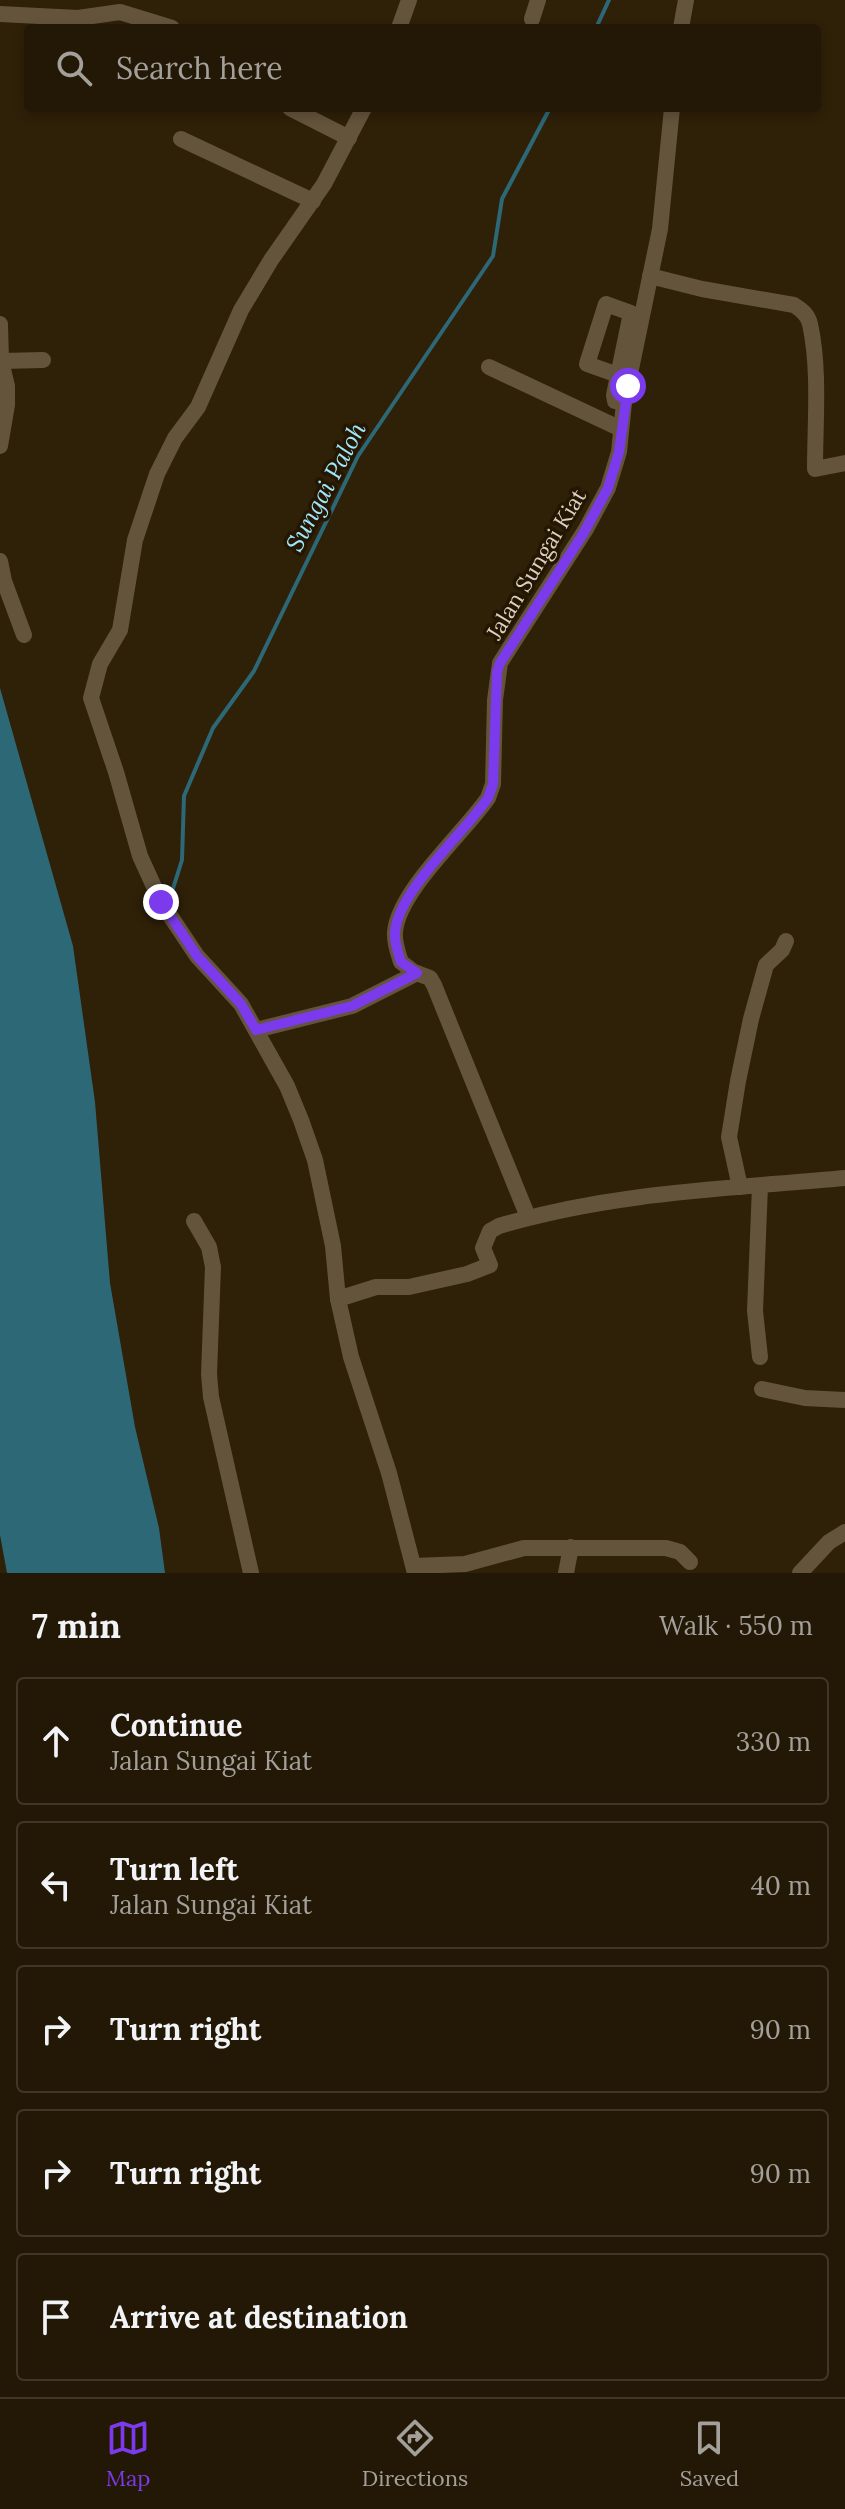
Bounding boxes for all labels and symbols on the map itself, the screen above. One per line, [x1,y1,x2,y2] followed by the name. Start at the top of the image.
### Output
[610,368,646,404] route start
[278,416,373,557] water label: Sungai Paloh
[479,483,592,645] street label: Jalan Sungai Kiat
[143,884,179,920] route end

